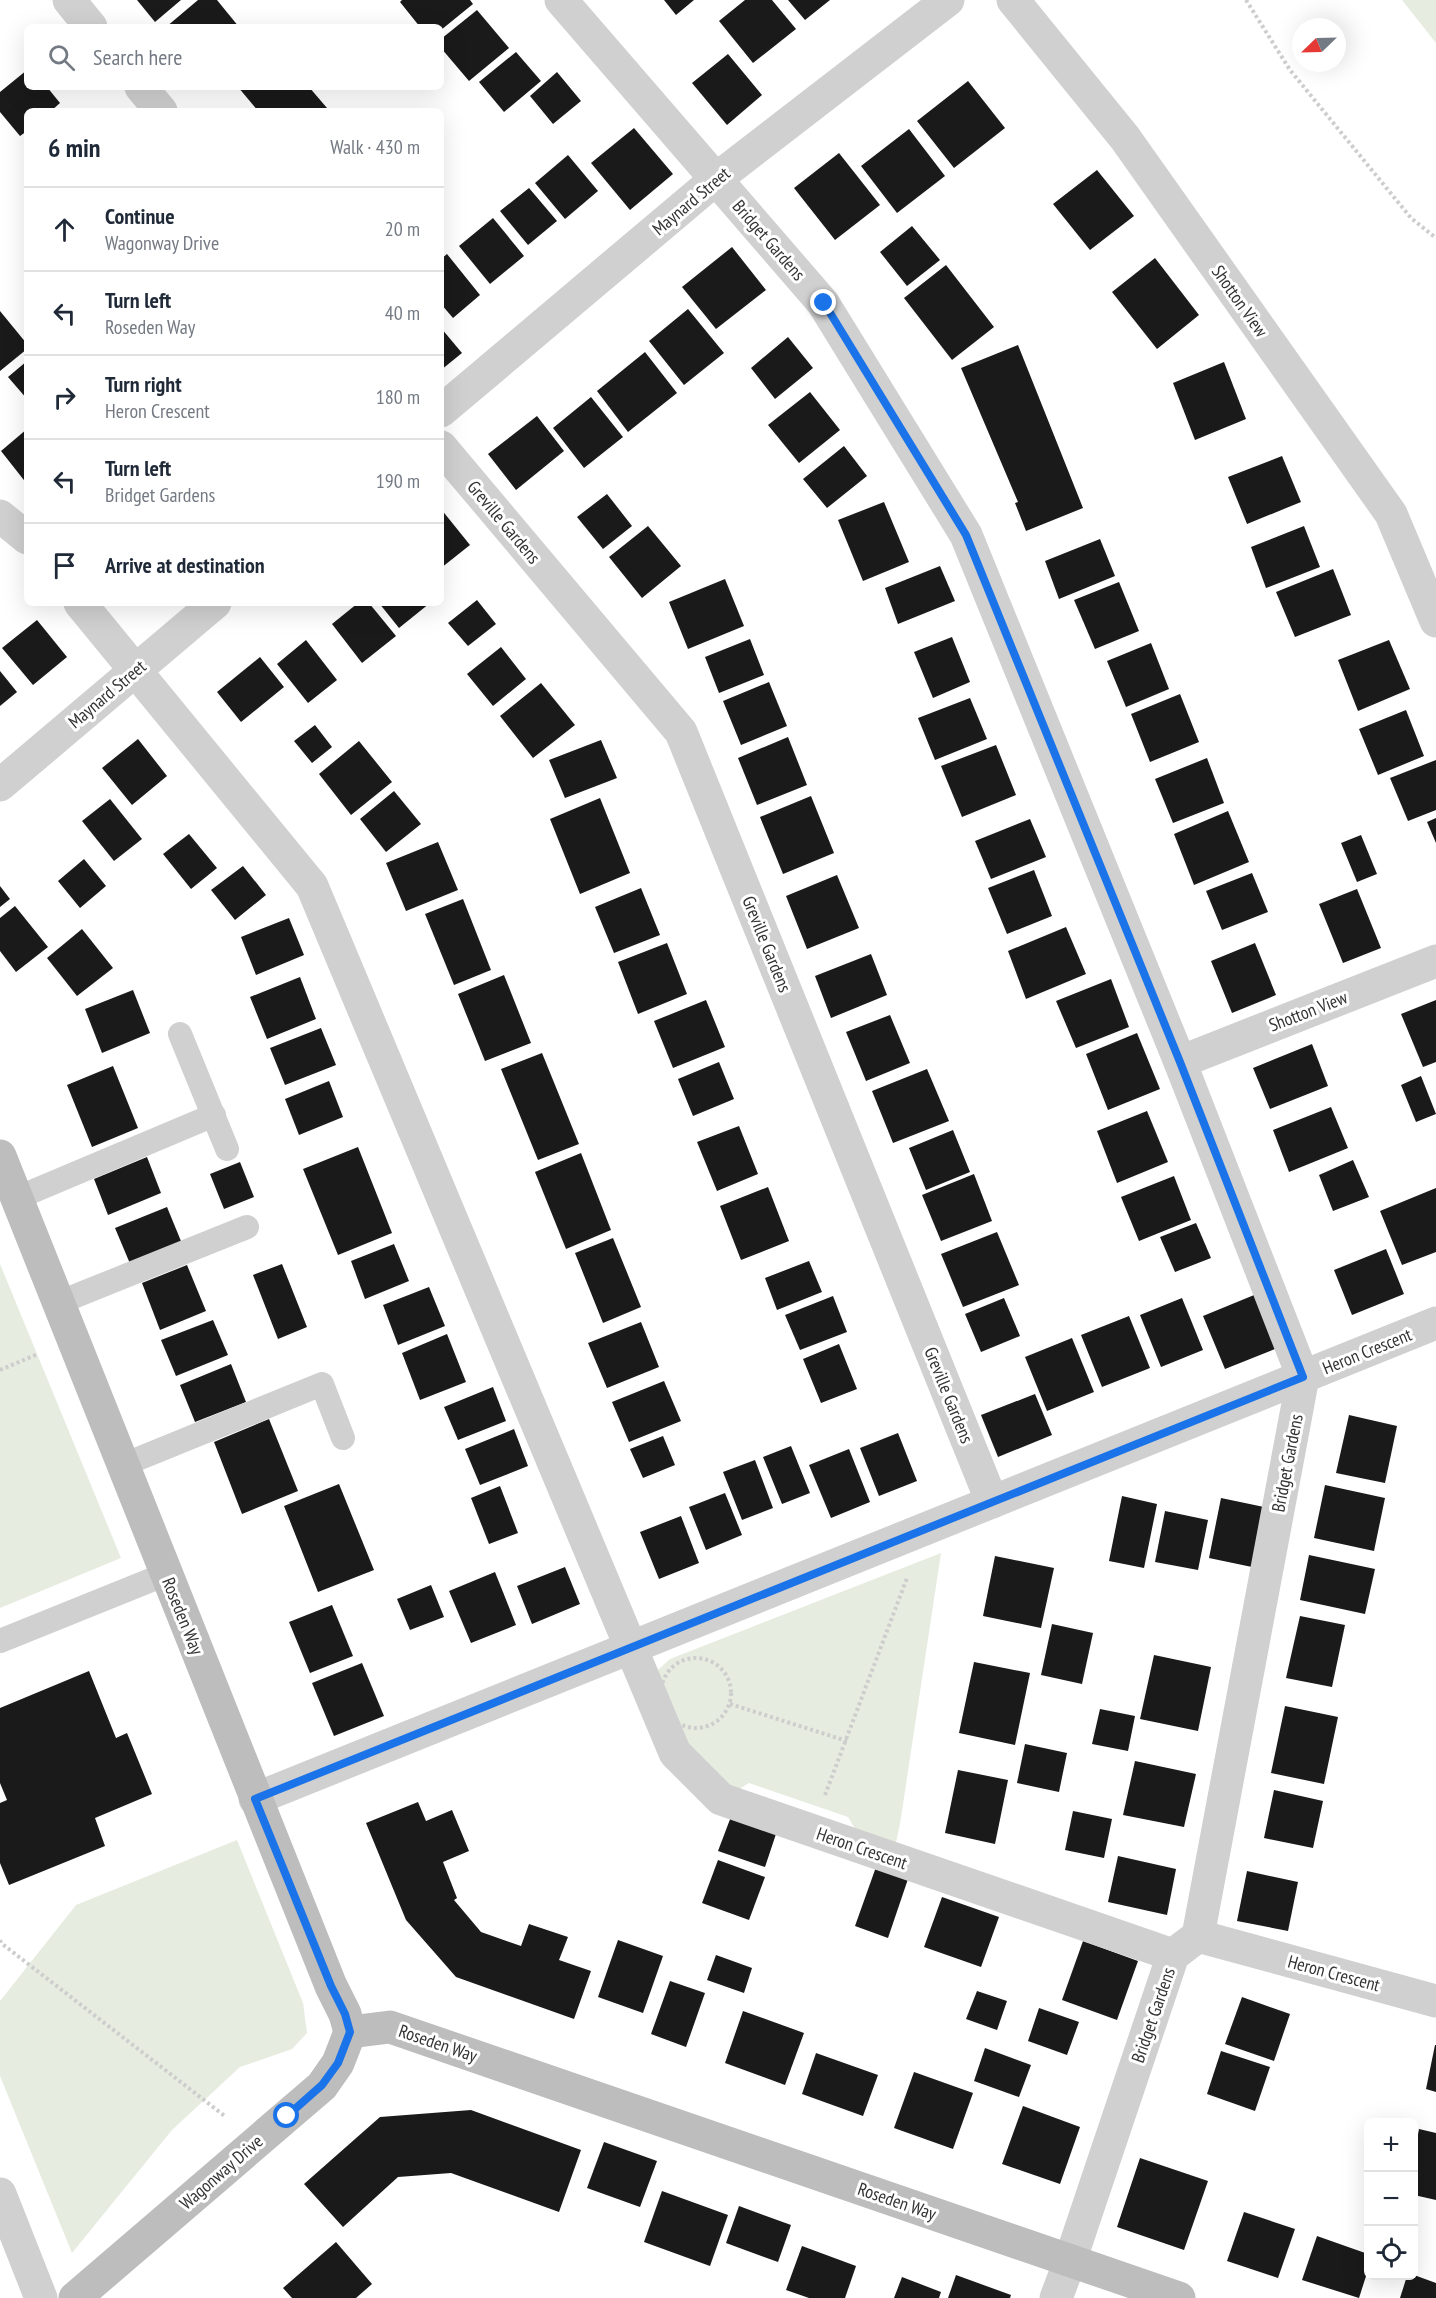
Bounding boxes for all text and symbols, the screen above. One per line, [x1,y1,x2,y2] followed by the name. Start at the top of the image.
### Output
[1292,18,1346,72] north arrow
[24,24,444,90] search box
[45,41,78,74] icon: search
[93,43,182,71] text: Search here
[48,131,101,164] text: 6 min
[330,134,420,160] text: Walk · 430 m
[647,162,735,240] street label: Maynard Street
[728,195,810,285] street label: Bridget Gardens
[105,202,175,230] text: Continue
[48,213,81,246] icon: ahead
[385,216,420,242] text: 20 m
[105,230,219,256] text: Wagonway Drive
[1207,261,1273,342] street label: Shotton View
[105,286,171,314] text: Turn left
[810,289,836,315] route end
[48,297,81,330] icon: left
[385,300,420,326] text: 40 m
[105,314,195,340] text: Roseden Way
[105,370,182,398] text: Turn right
[48,381,81,414] icon: right
[376,384,420,410] text: 180 m
[105,398,210,424] text: Heron Crescent
[105,454,171,482] text: Turn left
[48,465,81,498] icon: left
[376,468,420,494] text: 190 m
[463,476,545,568] street label: Greville Gardens
[105,482,215,508] text: Bridget Gardens
[48,549,81,582] icon: arrive
[105,551,265,579] text: Arrive at destination
[63,655,151,733] street label: Maynard Street
[737,893,797,995] street label: Greville Gardens
[1265,985,1351,1036] street label: Shotton View
[1319,1323,1415,1379] street label: Heron Crescent
[919,1344,979,1446] street label: Greville Gardens
[1266,1412,1308,1514] street label: Bridget Gardens
[157,1574,209,1658] street label: Roseden Way
[814,1822,910,1874] street label: Heron Crescent
[1285,1950,1383,1996] street label: Heron Crescent
[1126,1964,1180,2066] street label: Bridget Gardens
[396,2019,480,2067] street label: Roseden Way
[273,2102,299,2128] route start
[1364,2118,1418,2280] map controls
[1364,2118,1418,2172] button: +
[175,2130,267,2214] street label: Wagonway Drive
[1364,2172,1418,2226] button: −
[855,2177,939,2225] street label: Roseden Way
[1364,2226,1418,2280] button: locate

